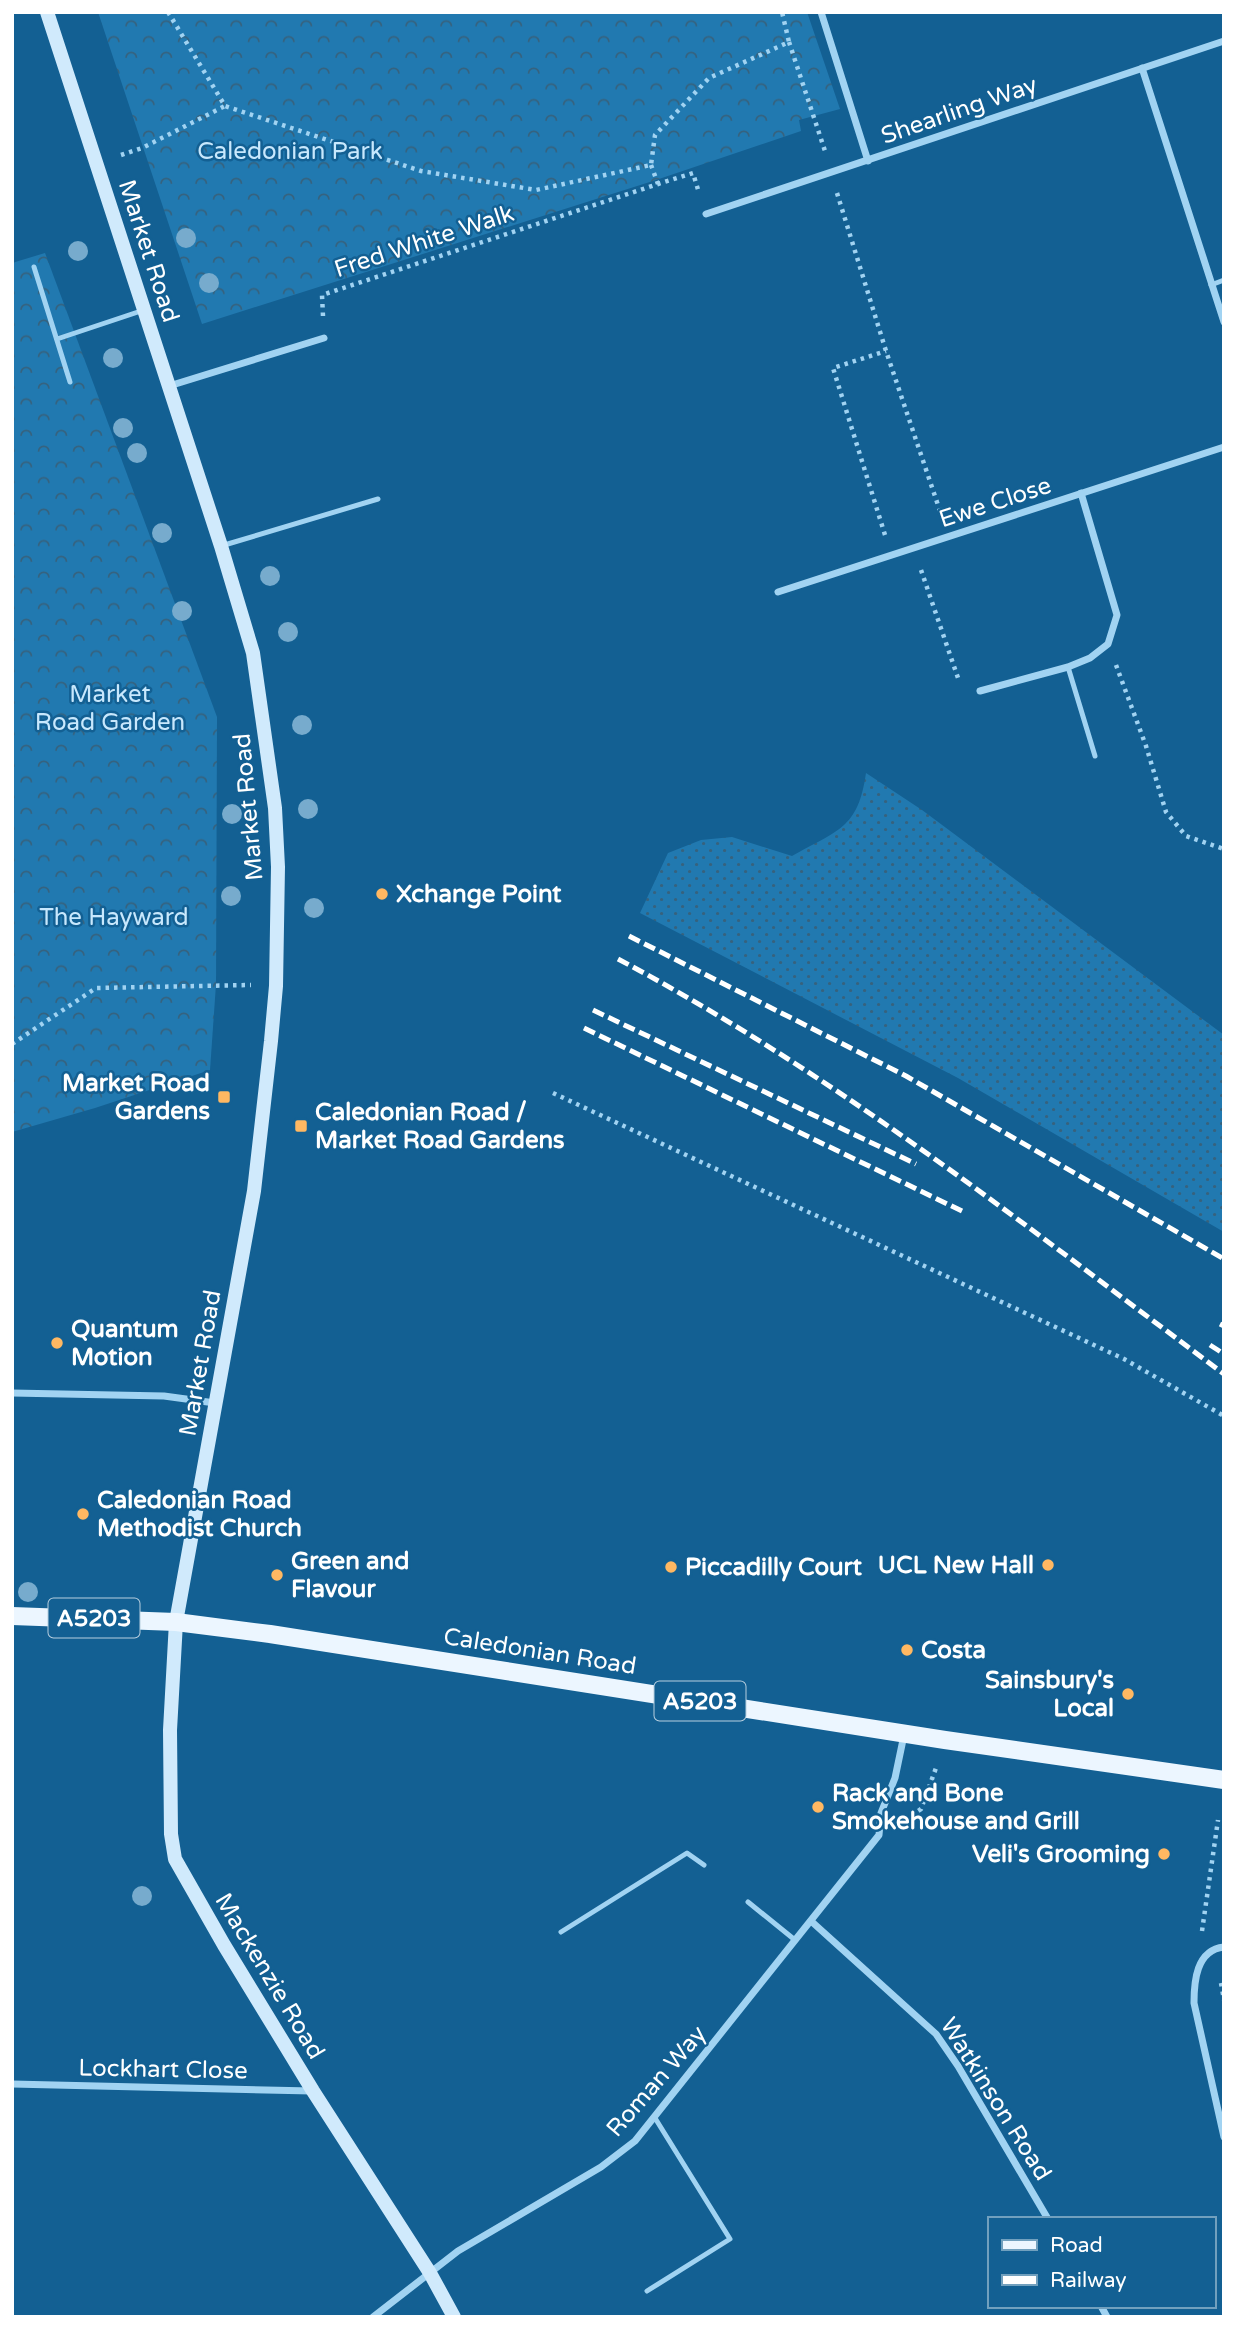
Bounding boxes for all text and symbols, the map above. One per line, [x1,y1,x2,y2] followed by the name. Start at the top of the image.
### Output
[877,70,1041,151] street label: Shearling Way
[197,137,383,166] park label: Caledonian Park
[112,176,185,326] street label: Market Road
[331,199,518,284] street label: Fred White Walk
[936,471,1055,534] street label: Ewe Close
[35,680,185,737] park label: Market Road Garden
[228,732,269,882] street label: Market Road
[396,880,562,909] place label: Xchange Point
[374,886,390,902] marker: Xchange Point
[39,903,189,932] park label: The Hayward
[62,1069,210,1126] place label: Market Road Gardens
[216,1089,232,1105] marker: Market Road Gardens
[315,1098,565,1155] place label: Caledonian Road / Market Road Gardens
[293,1118,309,1134] marker: Caledonian Road / Market Road Gardens
[173,1288,228,1439] street label: Market Road
[71,1315,179,1372] place label: Quantum Motion
[49,1335,65,1351] marker: Quantum Motion
[97,1486,302,1543] place label: Caledonian Road Methodist Church
[75,1506,91,1522] marker: Caledonian Road Methodist Church
[291,1547,409,1604] place label: Green and Flavour
[878,1551,1034,1580] place label: UCL New Hall
[685,1553,863,1582] place label: Piccadilly Court
[1040,1557,1056,1573] marker: UCL New Hall
[663,1559,679,1575] marker: Piccadilly Court
[269,1567,285,1583] marker: Green and Flavour
[48,1598,140,1638] road number: A5203
[441,1622,638,1681] street label: Caledonian Road
[921,1636,986,1665] place label: Costa
[899,1642,915,1658] marker: Costa
[985,1666,1114,1723] place label: Sainsbury's Local
[654,1682,746,1720] road number: A5203
[1120,1686,1136,1702] marker: Sainsbury's Local
[832,1779,1080,1836] place label: Rack and Bone Smokehouse and Grill
[810,1799,826,1815] marker: Rack and Bone Smokehouse and Grill
[972,1840,1150,1869] place label: Veli's Grooming
[1156,1846,1172,1862] marker: Veli's Grooming
[209,1888,331,2065] street label: Mackenzie Road
[934,2012,1057,2186] street label: Watkinson Road
[600,2020,713,2143] street label: Roman Way
[78,2054,248,2085] street label: Lockhart Close
[988,2217,1215,2308] legend
[1050,2233,1103,2258] text: Road
[1050,2268,1127,2293] text: Railway

